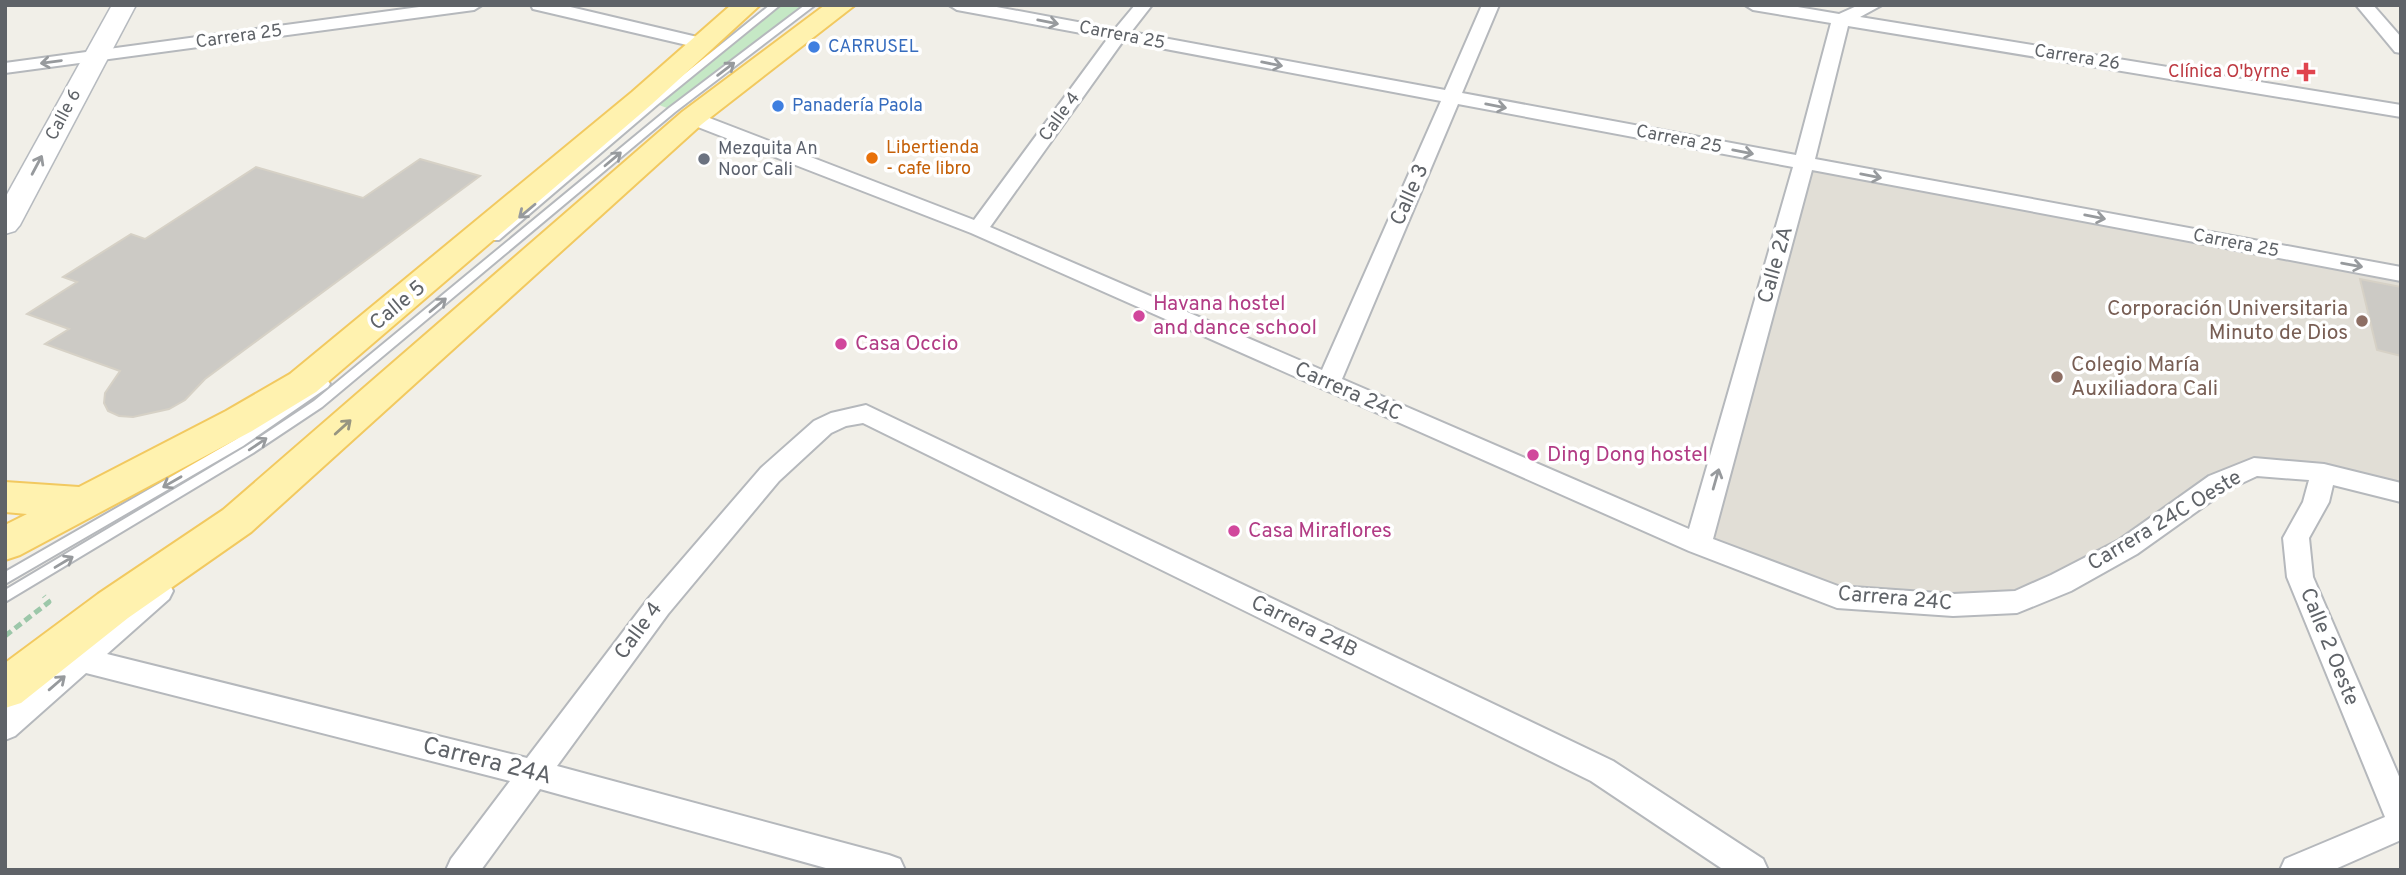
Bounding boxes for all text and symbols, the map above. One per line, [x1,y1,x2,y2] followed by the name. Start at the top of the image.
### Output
[1036,16,1059,29] one-way arrow
[1077,16,1167,56] street label: Carrera 25
[194,20,284,54] street label: Carrera 25
[828,36,919,59] place label: CARRUSEL
[806,39,822,55] marker: CARRUSEL
[2032,40,2122,76] street label: Carrera 26
[40,56,63,69] one-way arrow
[1260,58,1283,71] one-way arrow
[2168,61,2290,84] place label: Clínica O'byrne
[716,62,735,77] one-way arrow
[2296,62,2316,82] marker: Clínica O'byrne
[41,85,87,145] street label: Calle 6
[1034,88,1086,146] street label: Calle 4
[792,95,923,118] place label: Panadería Paola
[770,98,786,114] marker: Panadería Paola
[1484,99,1507,113] one-way arrow
[1634,120,1724,160] street label: Carrera 25
[886,137,979,181] place label: Libertienda - cafe libro
[718,138,818,182] place label: Mezquita An Noor Cali
[1731,146,1754,159] one-way arrow
[864,150,880,166] marker: Libertienda - cafe libro
[604,151,622,167] one-way arrow
[696,151,712,167] marker: Mezquita An Noor Cali
[31,155,44,176] one-way arrow
[1385,160,1435,230] street label: Calle 3
[1859,169,1882,183] one-way arrow
[519,203,537,219] one-way arrow
[2083,211,2106,225] one-way arrow
[1752,223,1800,307] street label: Calle 2A
[2191,224,2281,264] street label: Carrera 25
[2340,259,2363,272] one-way arrow
[364,275,432,337] street label: Calle 5
[1153,291,1317,342] place label: Havana hostel and dance school
[2107,296,2348,347] place label: Corporación Universitaria Minuto de Dios
[429,297,447,313] one-way arrow
[1131,308,1147,324] marker: Havana hostel and dance school
[2354,313,2370,329] marker: Corporación Universitaria Minuto de Dios
[855,331,959,358] place label: Casa Occio
[833,336,849,352] marker: Casa Occio
[2071,352,2218,403] place label: Colegio María Auxiliadora Cali
[1290,356,1406,428] street label: Carrera 24C
[2049,369,2065,385] marker: Colegio María Auxiliadora Cali
[334,419,351,436] one-way arrow
[248,436,267,451] one-way arrow
[1547,442,1708,469] place label: Ding Dong hostel
[1525,447,1541,463] marker: Ding Dong hostel
[2083,464,2247,578] street label: Carrera 24C Oeste
[1710,468,1723,490] one-way arrow
[162,475,182,489] one-way arrow
[1248,518,1392,545] place label: Casa Miraflores
[1226,523,1242,539] marker: Casa Miraflores
[53,554,73,568] one-way arrow
[1836,581,1954,617] street label: Carrera 24C
[2293,584,2365,710] street label: Calle 2 Oeste
[1246,590,1362,664] street label: Carrera 24B
[609,597,669,665] street label: Calle 4
[48,675,66,691] one-way arrow
[419,731,555,793] street label: Carrera 24A

